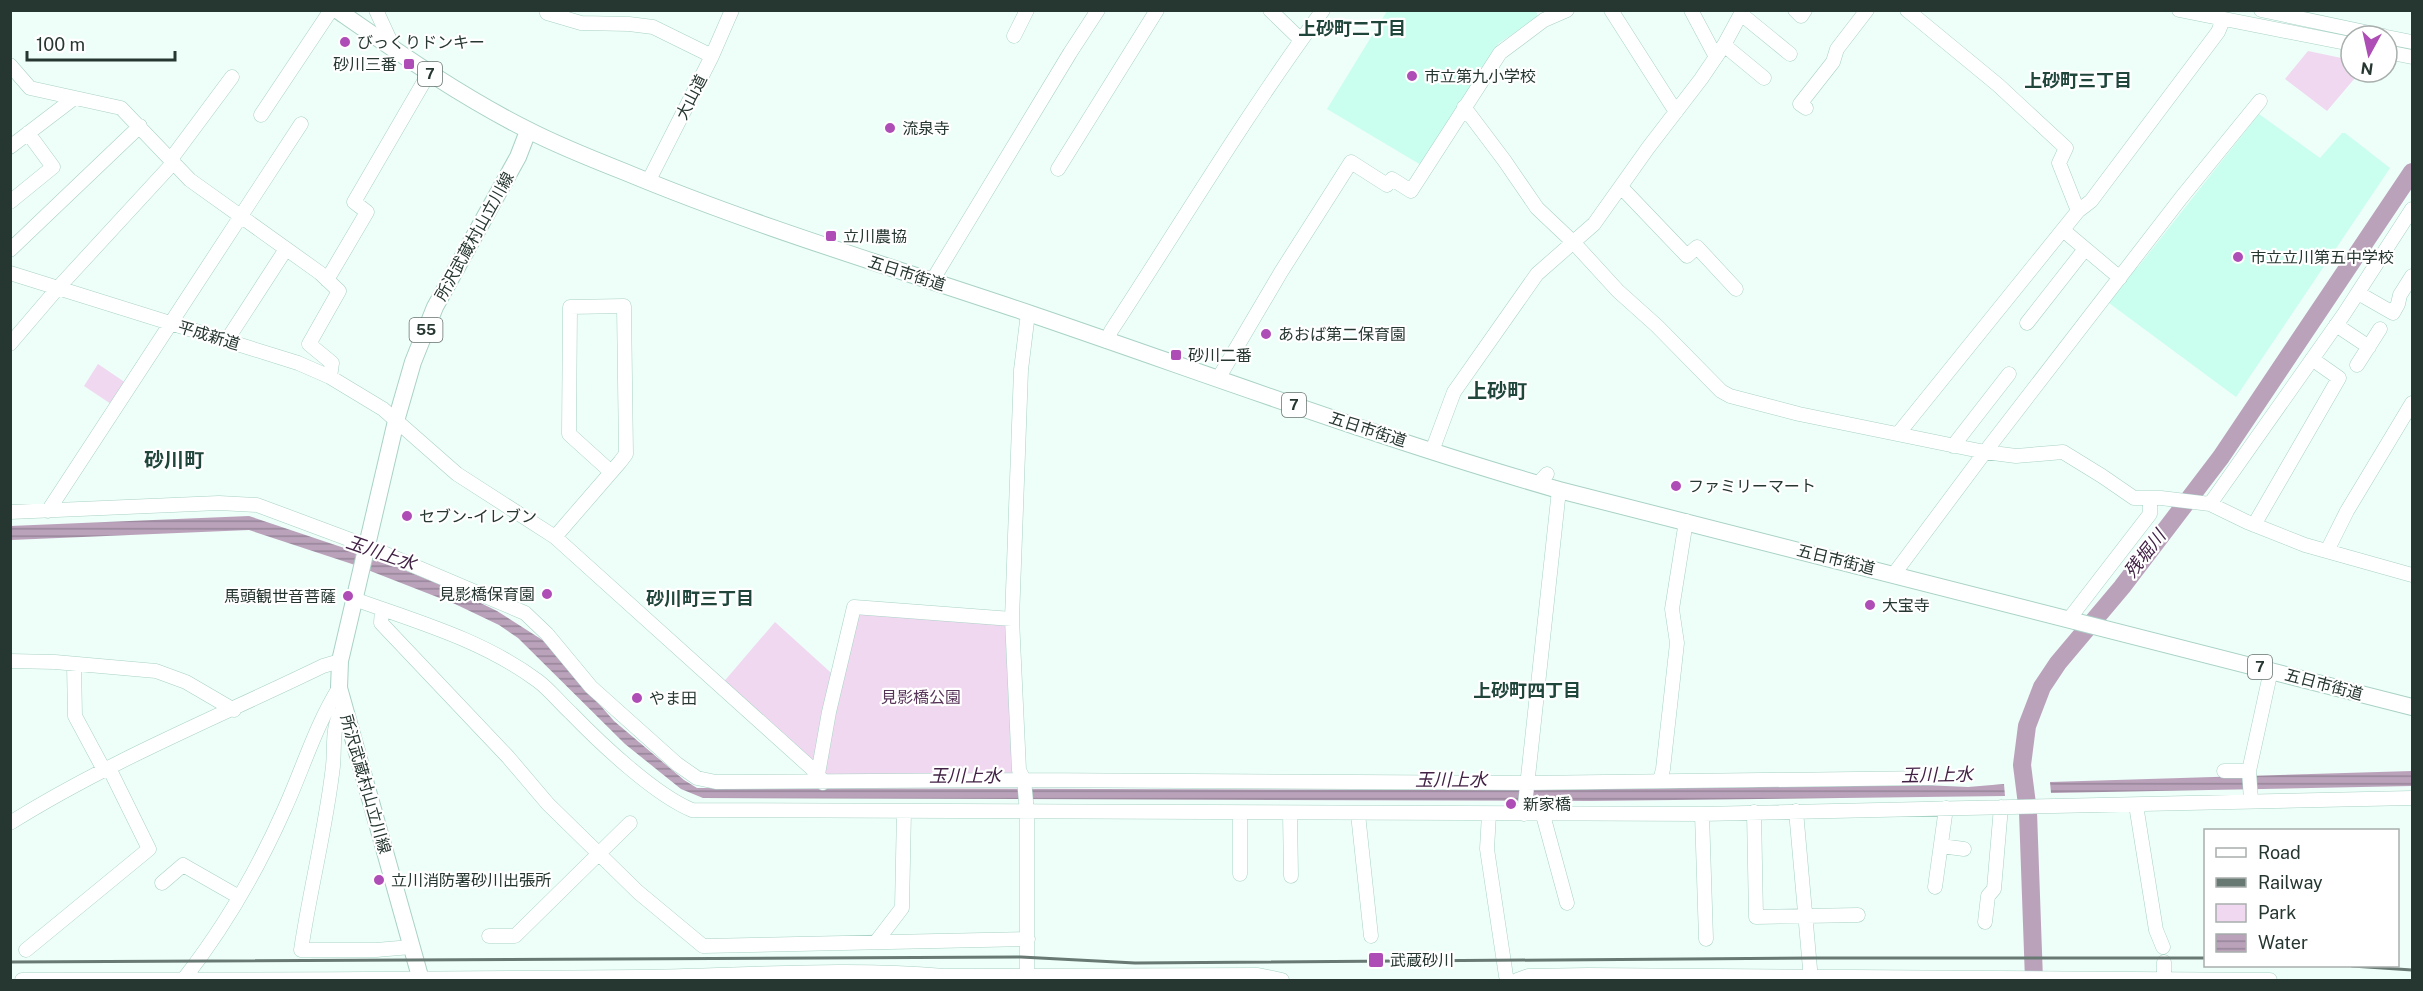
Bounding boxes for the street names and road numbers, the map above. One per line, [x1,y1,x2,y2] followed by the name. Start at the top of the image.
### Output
[418,62,442,86] road number: 7
[672,72,711,123] street label: 大山道
[431,169,518,304] street label: 所沢武蔵村山立川線
[866,252,948,295] street label: 五日市街道
[175,317,242,354] street label: 平成新道
[410,318,442,342] road number: 55
[1282,393,1306,417] road number: 7
[1327,408,1409,451] street label: 五日市街道
[1795,541,1877,578] street label: 五日市街道
[2248,655,2272,679] road number: 7
[2283,665,2365,704] street label: 五日市街道
[337,712,394,856] street label: 所沢武蔵村山立川線

